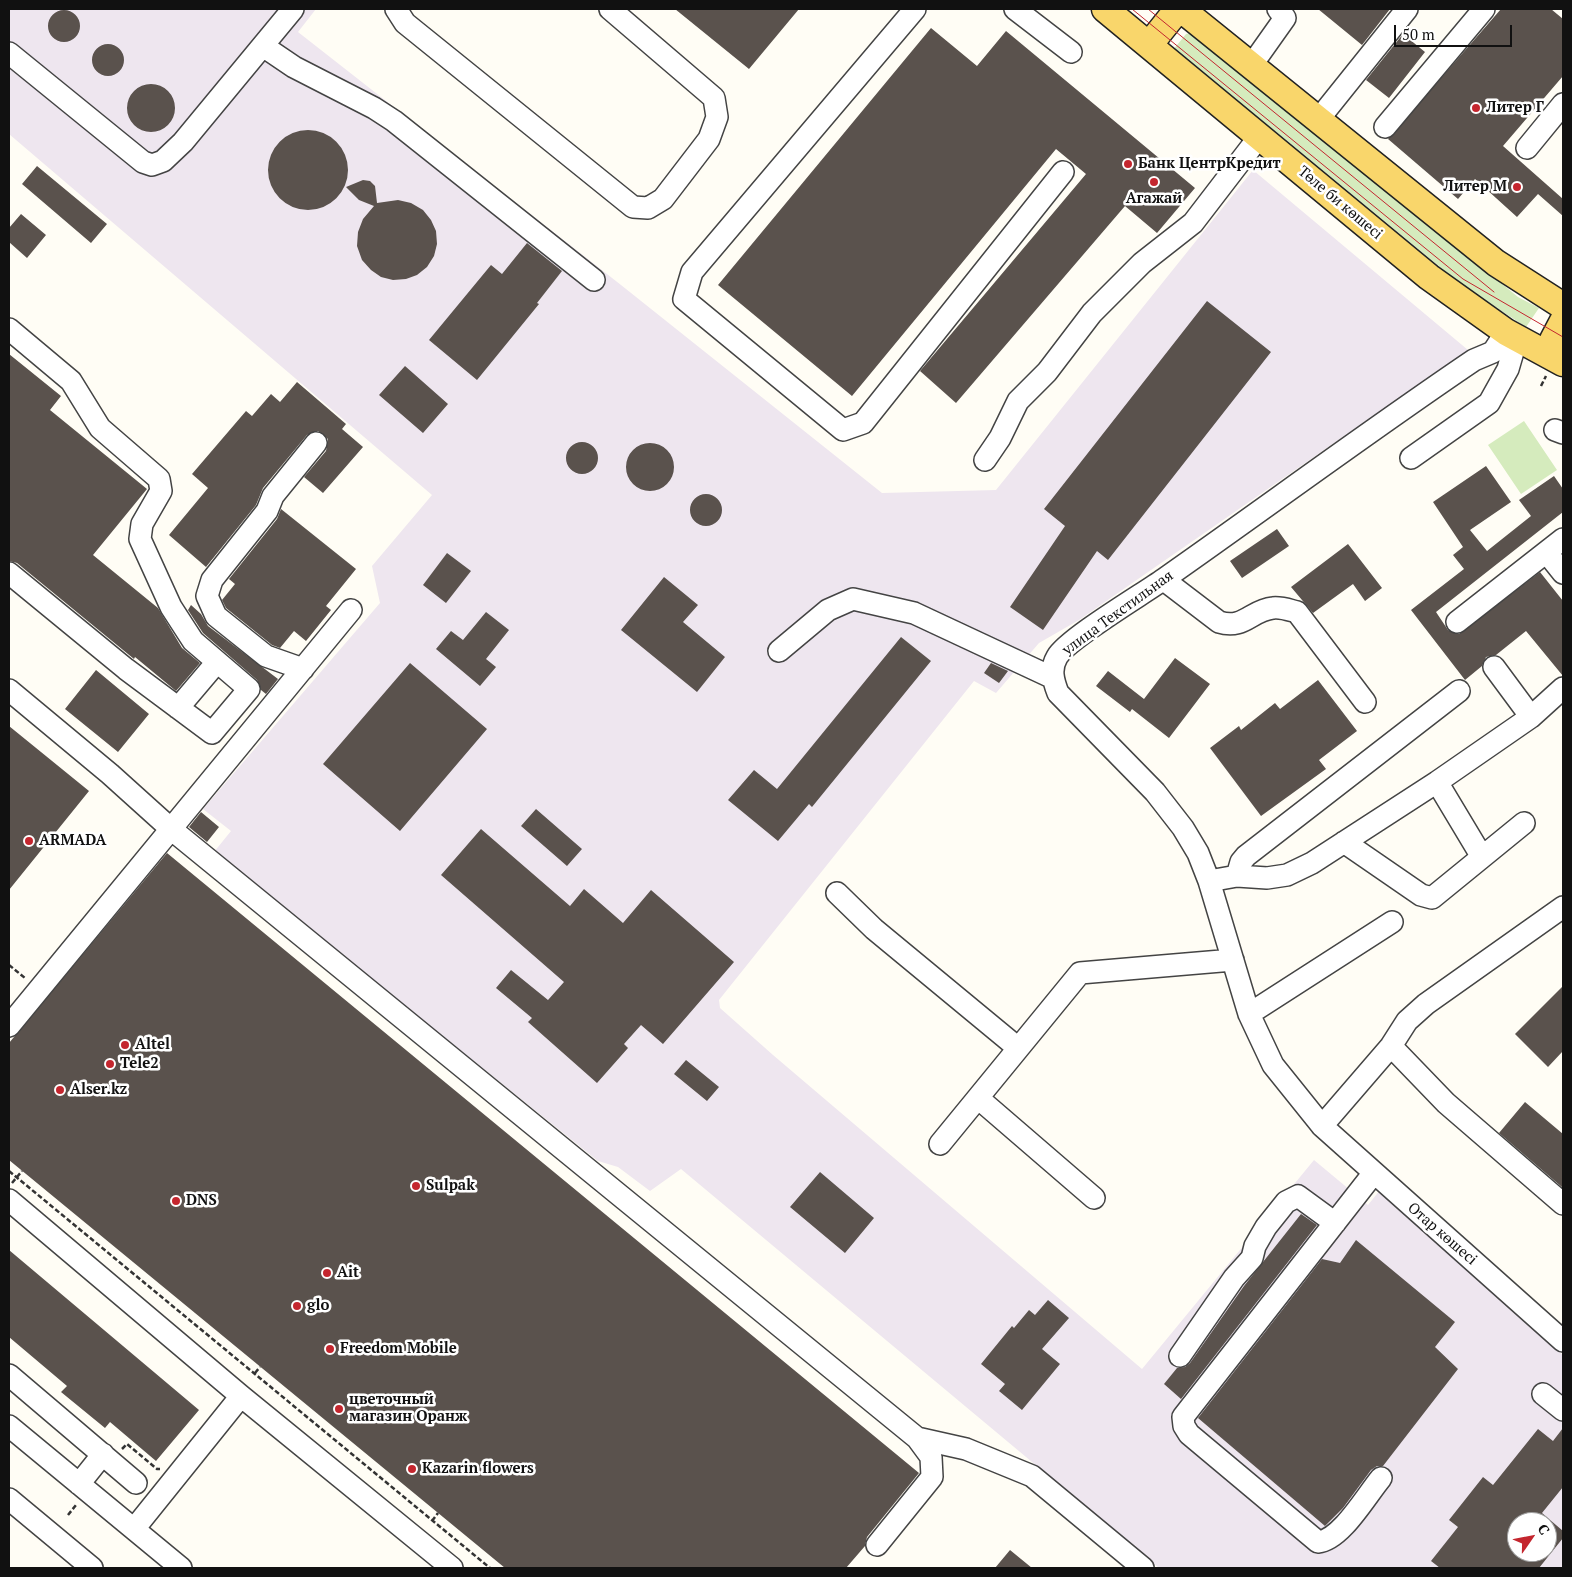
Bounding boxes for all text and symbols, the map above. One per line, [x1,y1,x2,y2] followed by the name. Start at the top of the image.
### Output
[1397,15,1514,47] scale bar
[1402,24,1435,44] text: 50 m
[1486,99,1544,117] place label: Литер Г
[1470,102,1482,114] marker: Литер Г
[1138,155,1281,173] place label: Банк ЦентрКредит
[1122,158,1134,170] marker: Банк ЦентрКредит
[1294,163,1386,243] street label: Төле би көшесі
[1148,176,1160,188] marker: Агажай
[1443,178,1507,196] place label: Литер М
[1511,181,1523,193] marker: Литер М
[1126,190,1182,208] place label: Агажай
[1059,567,1177,659] street label: улица Текстильная
[39,832,106,850] place label: ARMADA
[23,835,35,847] marker: ARMADA
[135,1036,170,1054] place label: Altel
[119,1039,131,1051] marker: Altel
[120,1055,159,1073] place label: Tele2
[104,1058,116,1070] marker: Tele2
[70,1081,127,1099] place label: Alser.kz
[54,1084,66,1096] marker: Alser.kz
[426,1177,475,1195] place label: Sulpak
[410,1180,422,1192] marker: Sulpak
[186,1192,217,1210] place label: DNS
[170,1195,182,1207] marker: DNS
[1404,1199,1480,1269] street label: Отар көшесі
[337,1264,359,1282] place label: Ait
[321,1267,333,1279] marker: Ait
[307,1297,329,1315] place label: glo
[291,1300,303,1312] marker: glo
[340,1340,457,1358] place label: Freedom Mobile
[324,1343,336,1355] marker: Freedom Mobile
[349,1391,467,1426] place label: цветочный магазин Оранж
[333,1403,345,1415] marker: цветочный магазин Оранж
[422,1460,534,1478] place label: Kazarin flowers
[406,1463,418,1475] marker: Kazarin flowers
[1507,1512,1557,1562] north arrow
[1534,1520,1555,1538] text: С

